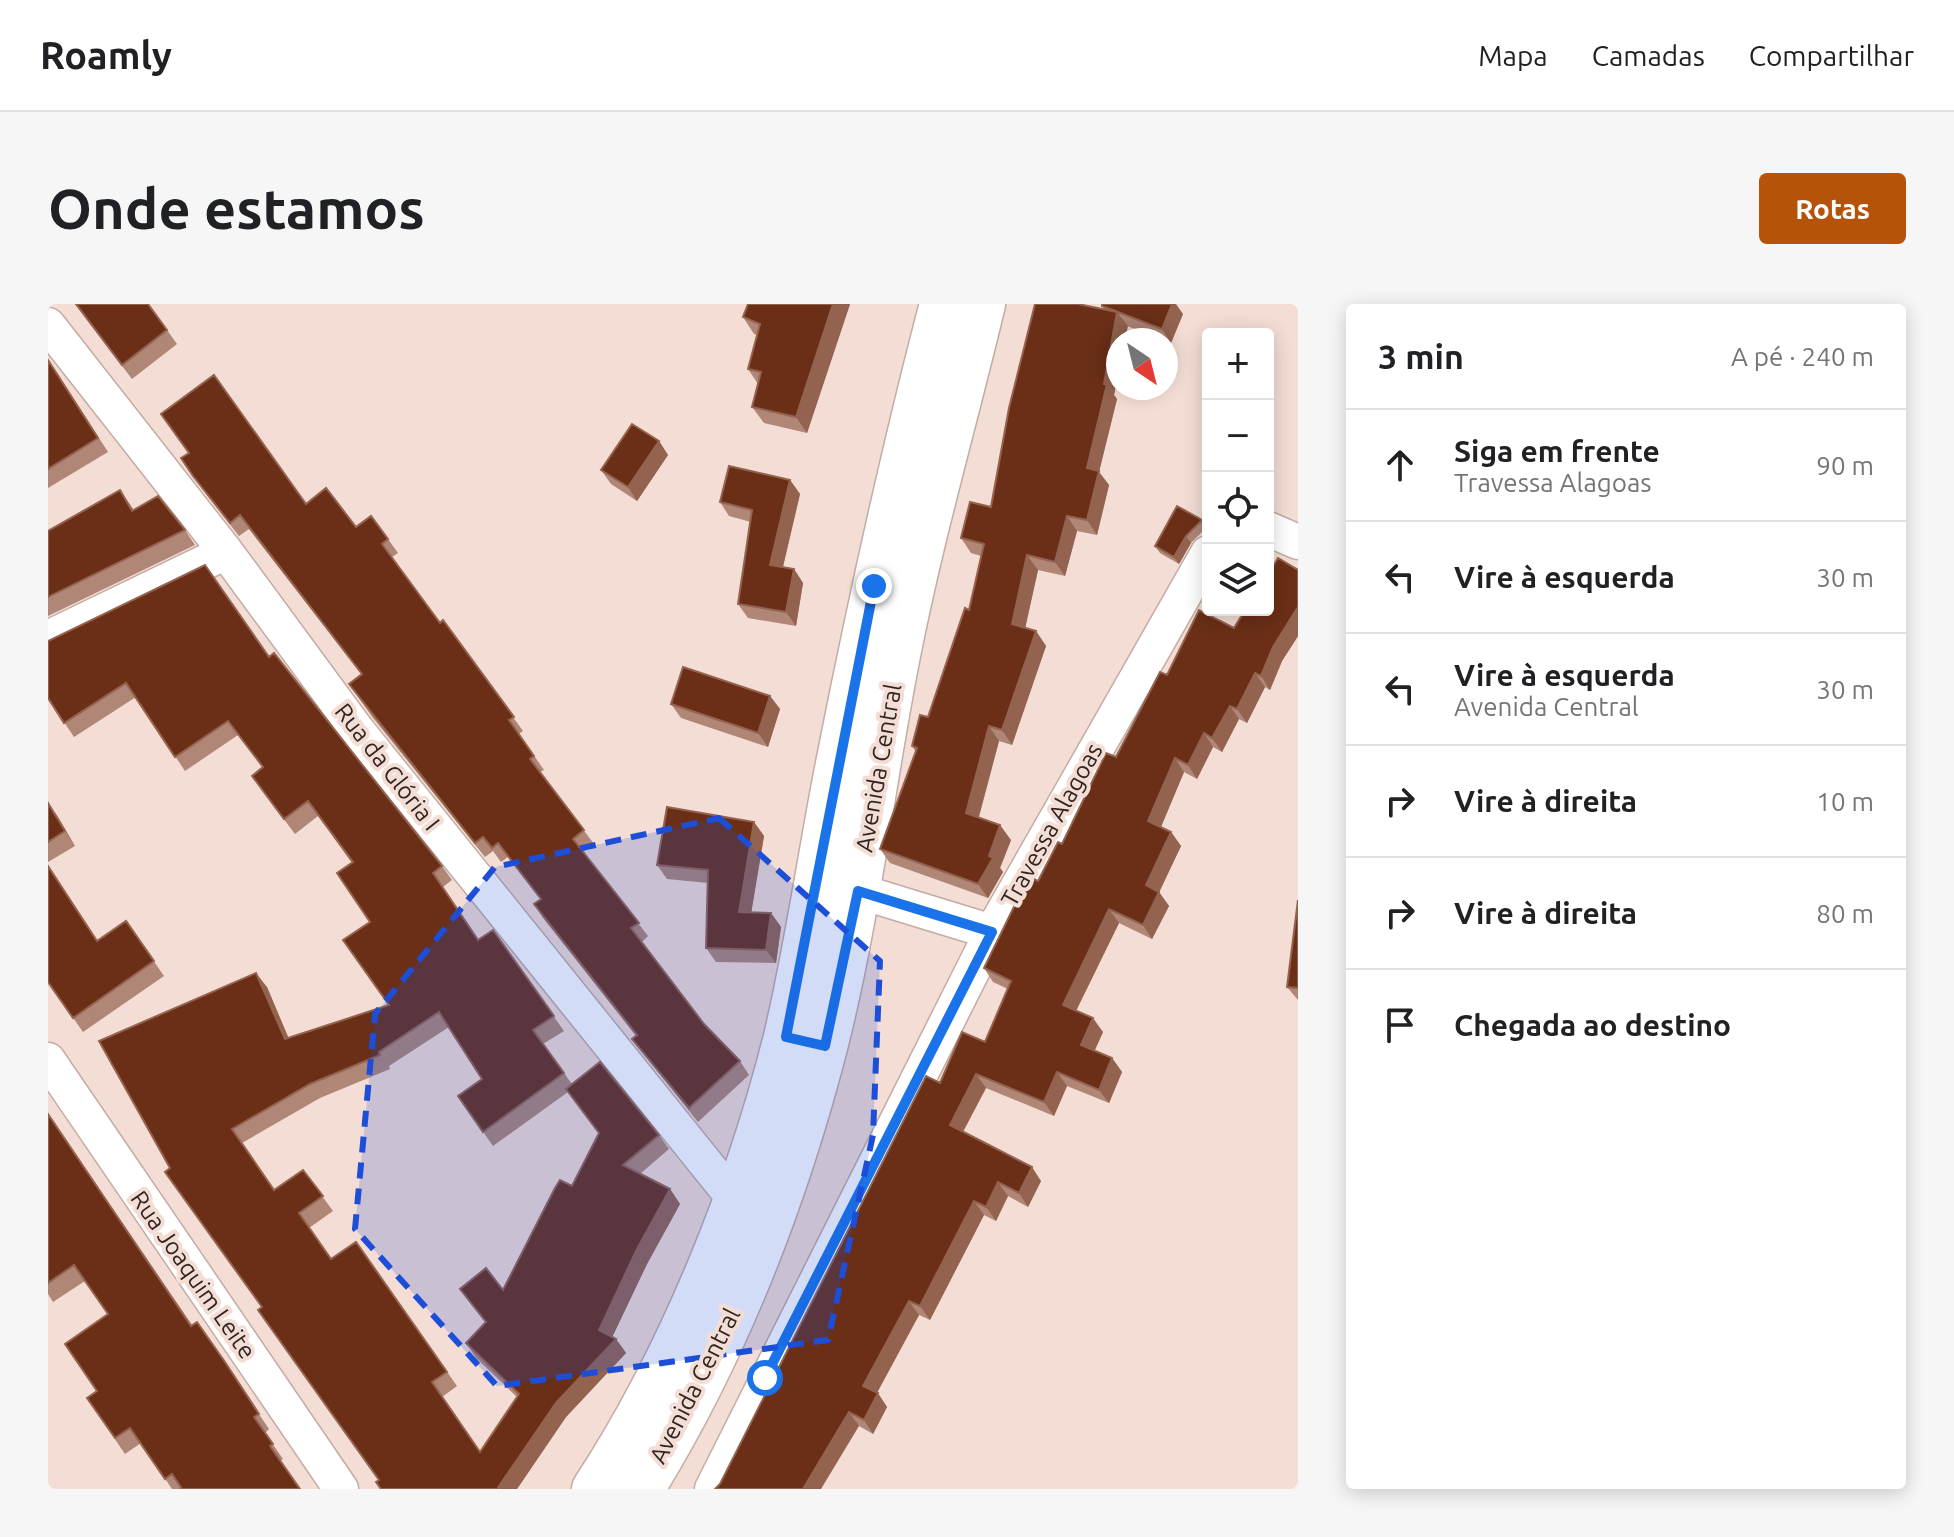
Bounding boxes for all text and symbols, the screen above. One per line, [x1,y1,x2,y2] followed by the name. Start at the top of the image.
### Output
[40,34,172,76] text: Roamly
[1478,40,1548,71] text: Mapa
[1592,40,1705,71] text: Camadas
[1749,40,1914,71] text: Compartilhar
[1759,173,1906,244] button: Rotas
[48,177,425,240] text: Onde estamos
[1106,328,1178,400] north arrow
[1202,328,1274,616] map controls
[1202,328,1274,400] button: +
[1378,337,1464,375] text: 3 min
[1731,342,1874,371] text: A pé · 240 m
[1202,400,1274,472] button: −
[1454,434,1660,468] text: Siga em frente
[1378,443,1422,487] icon: ahead
[1816,451,1874,480] text: 90 m
[1454,468,1652,497] text: Travessa Alagoas
[1202,472,1274,544] button: locate
[1202,544,1274,616] button: layers
[1378,555,1422,599] icon: left
[1454,560,1675,594] text: Vire à esquerda
[1816,563,1874,592] text: 30 m
[856,568,892,604] route end
[1454,658,1675,692] text: Vire à esquerda
[1378,667,1422,711] icon: left
[1816,675,1874,704] text: 30 m
[850,682,907,854] street label: Avenida Central
[1454,692,1639,721] text: Avenida Central
[329,698,445,835] street label: Rua da Glória I
[996,738,1108,911] street label: Travessa Alagoas
[1378,779,1422,823] icon: right
[1454,784,1637,818] text: Vire à direita
[1816,787,1874,816] text: 10 m
[1378,891,1422,935] icon: right
[1454,896,1637,930] text: Vire à direita
[1816,899,1874,928] text: 80 m
[1378,1003,1422,1047] icon: arrive
[1454,1008,1731,1042] text: Chegada ao destino
[125,1186,261,1364] street label: Rua Joaquim Leite
[644,1304,745,1468] street label: Avenida Central
[747,1360,783,1396] route start

